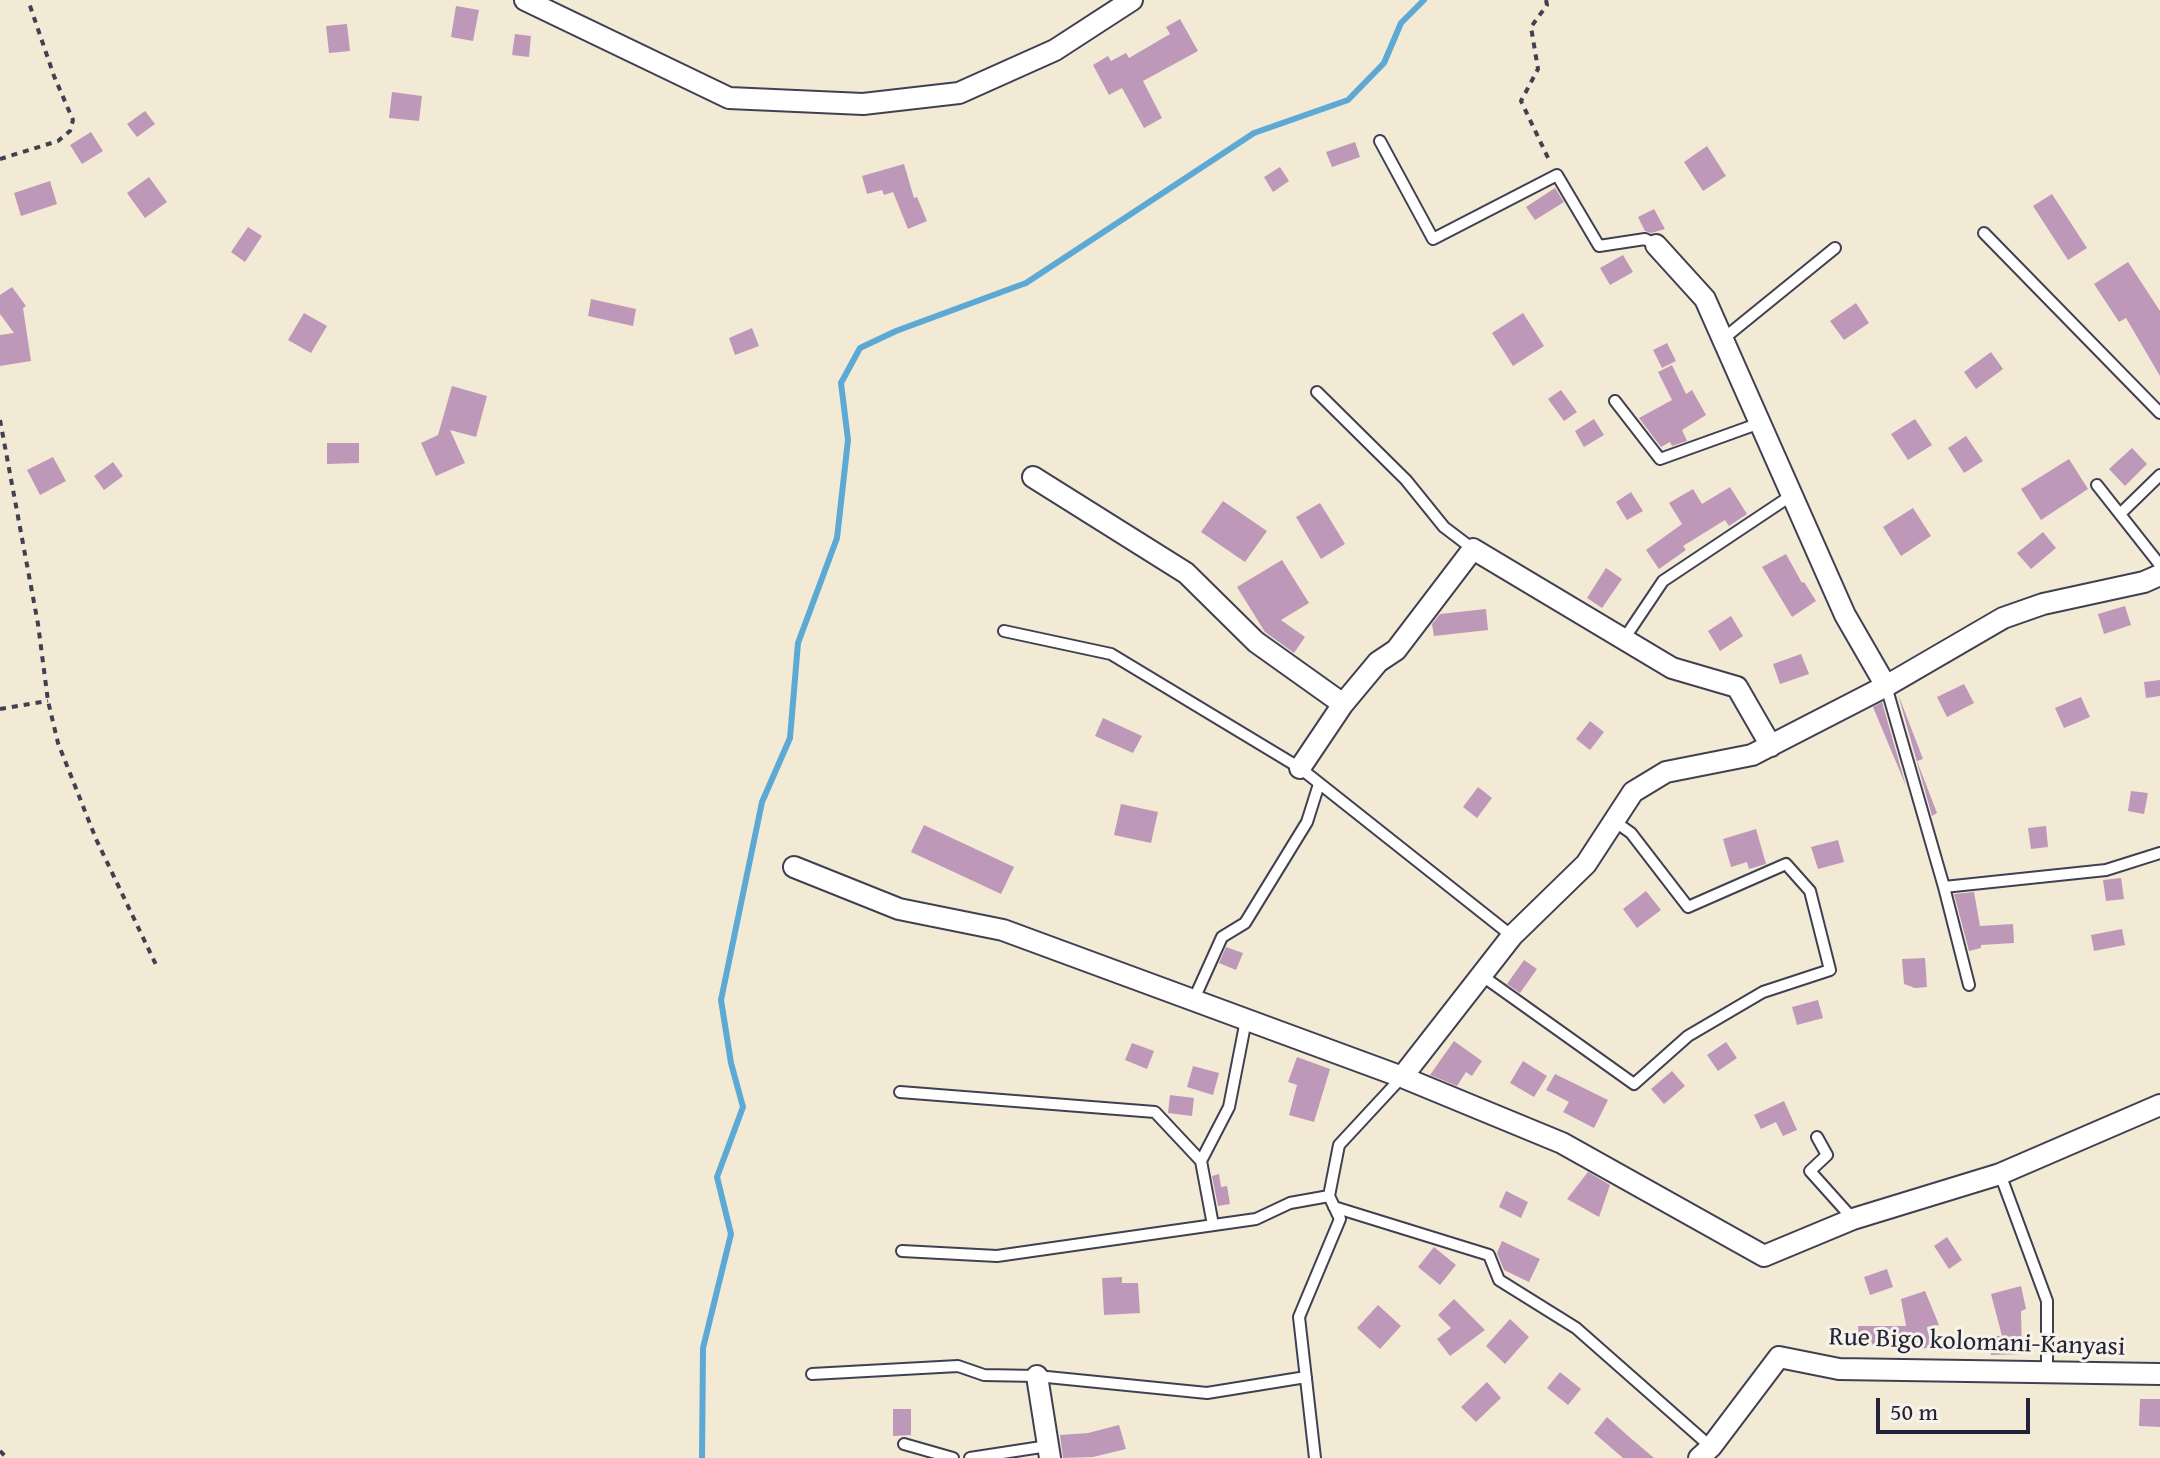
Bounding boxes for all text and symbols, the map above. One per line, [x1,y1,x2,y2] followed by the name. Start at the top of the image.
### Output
[1828,1322,2126,1364] street label: Rue Bigo kolomani-Kanyasi
[1880,1382,2034,1432] scale bar
[1890,1394,1938,1429] text: 50 m

